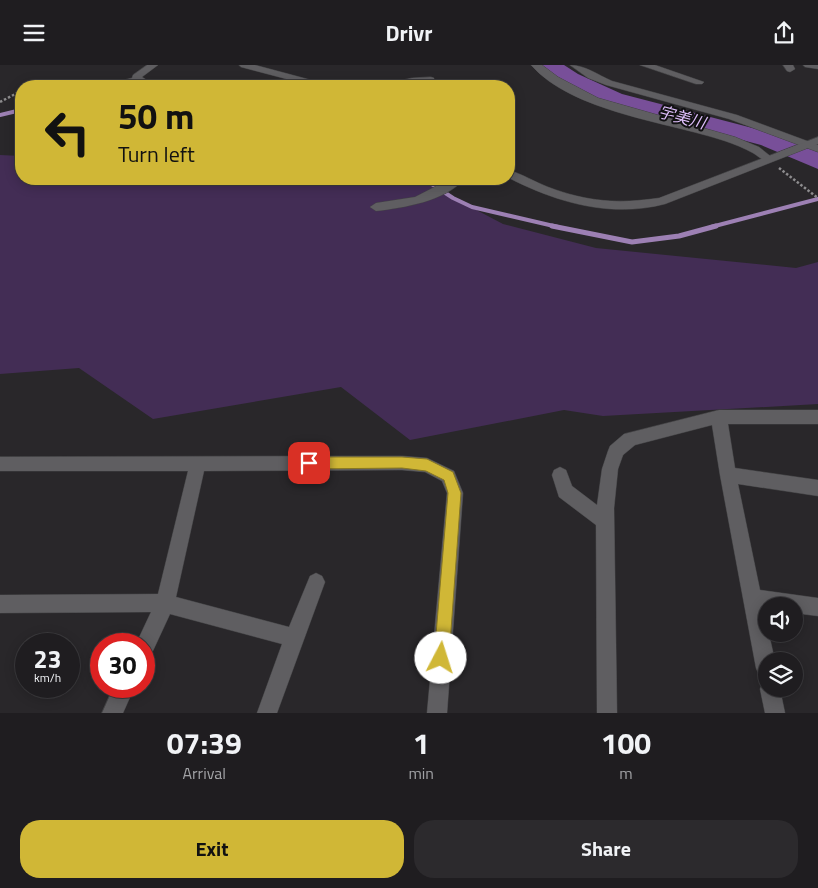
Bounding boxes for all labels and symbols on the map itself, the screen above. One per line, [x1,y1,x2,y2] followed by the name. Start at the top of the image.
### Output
[656,99,710,135] water label: 宇美川
[288,442,330,484] pin
[414,631,466,683] position arrow
[90,633,155,698] speed limit sign: 30

